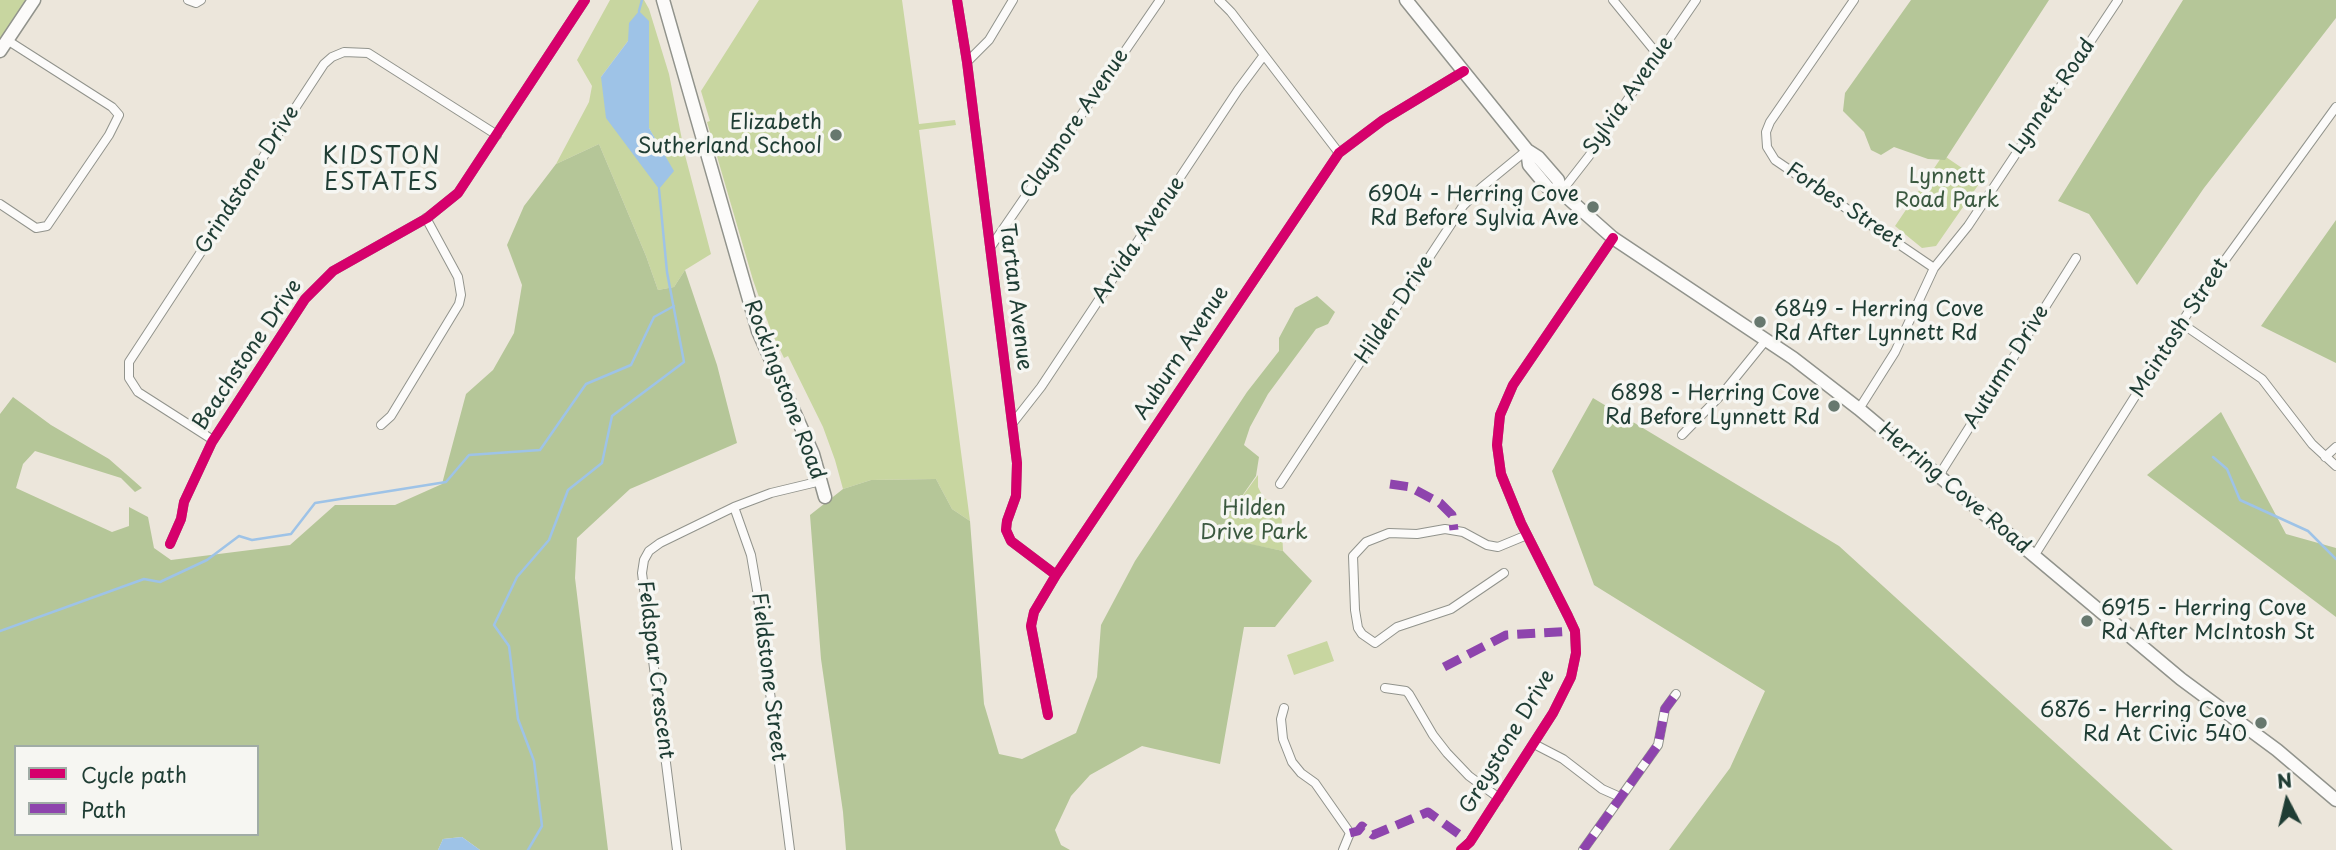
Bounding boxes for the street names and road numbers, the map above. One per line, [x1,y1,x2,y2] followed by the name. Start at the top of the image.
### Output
[1579,32,1679,160] street label: Sylvia Avenue
[2005,34,2101,160] street label: Lynnett Road
[1016,44,1134,204] street label: Claymore Avenue
[191,101,305,259] street label: Grindstone Drive
[1781,158,1907,254] street label: Forbes Street
[1087,172,1191,308] street label: Arvida Avenue
[993,222,1037,372] street label: Tartan Avenue
[1351,251,1439,369] street label: Hilden Drive
[2125,253,2235,403] street label: Mcintosh Street
[188,275,308,435] street label: Beachstone Drive
[1129,281,1235,425] street label: Auburn Avenue
[738,297,830,483] street label: Rockingstone Road
[1959,301,2055,433] street label: Autumn Drive
[1873,418,2035,560] street label: Herring Cove Road
[632,579,678,761] street label: Feldspar Crescent
[745,591,791,763] street label: Fieldstone Street
[1455,665,1561,819] street label: Greystone Drive

